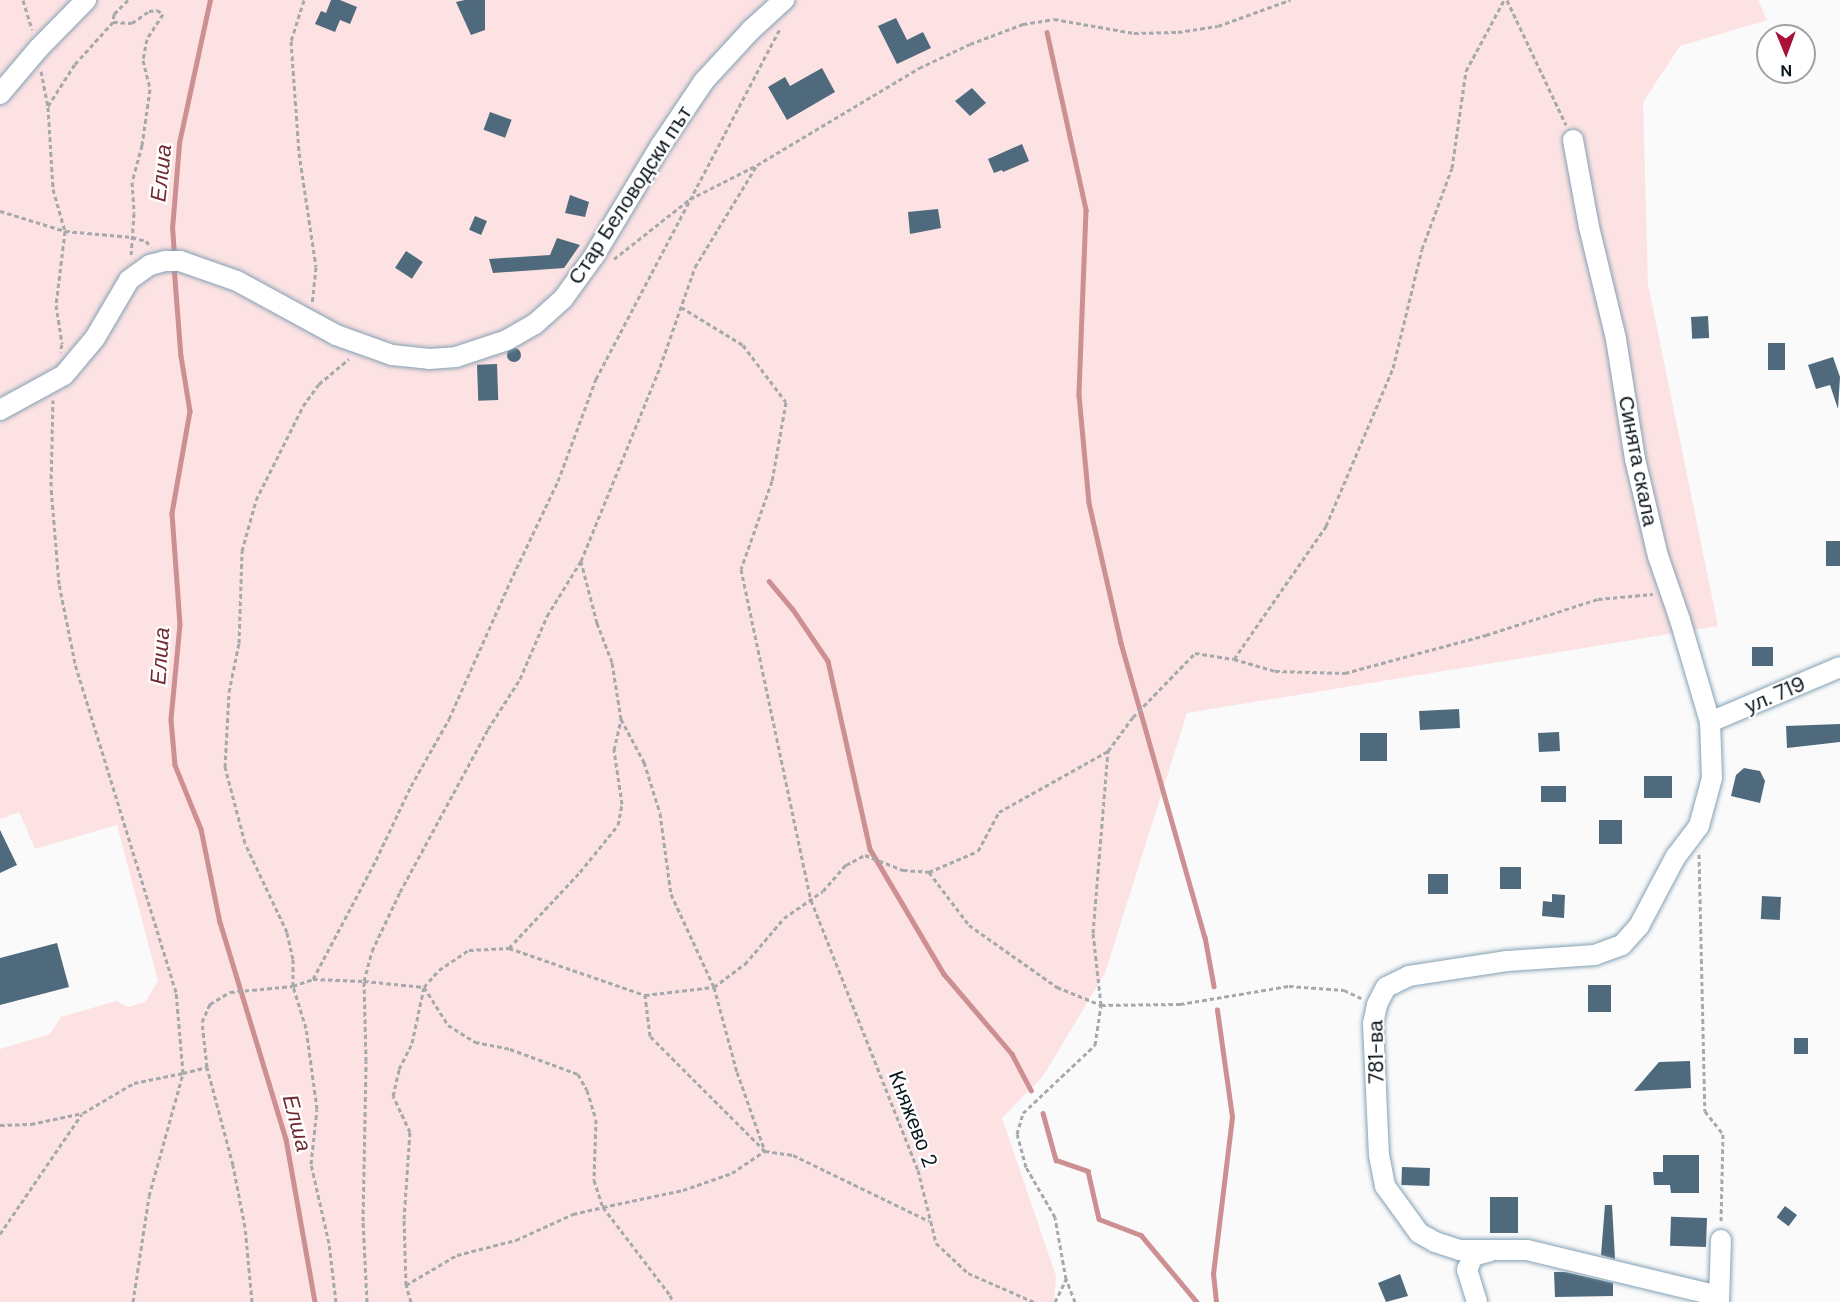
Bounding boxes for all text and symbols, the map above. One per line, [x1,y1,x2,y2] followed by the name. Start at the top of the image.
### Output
[1756,24,1816,84] north arrow
[1780,60,1792,81] text: N
[563,101,697,289] street label: Стар Беловодски път
[145,143,177,203] water label: Елша
[1613,394,1663,528] street label: Синята скала
[145,626,175,686] water label: Елша
[1741,671,1809,719] street label: ул. 719
[1363,1020,1389,1084] street label: 781-ва
[883,1067,943,1171] street label: Княжево 2
[277,1092,317,1154] water label: Елша

